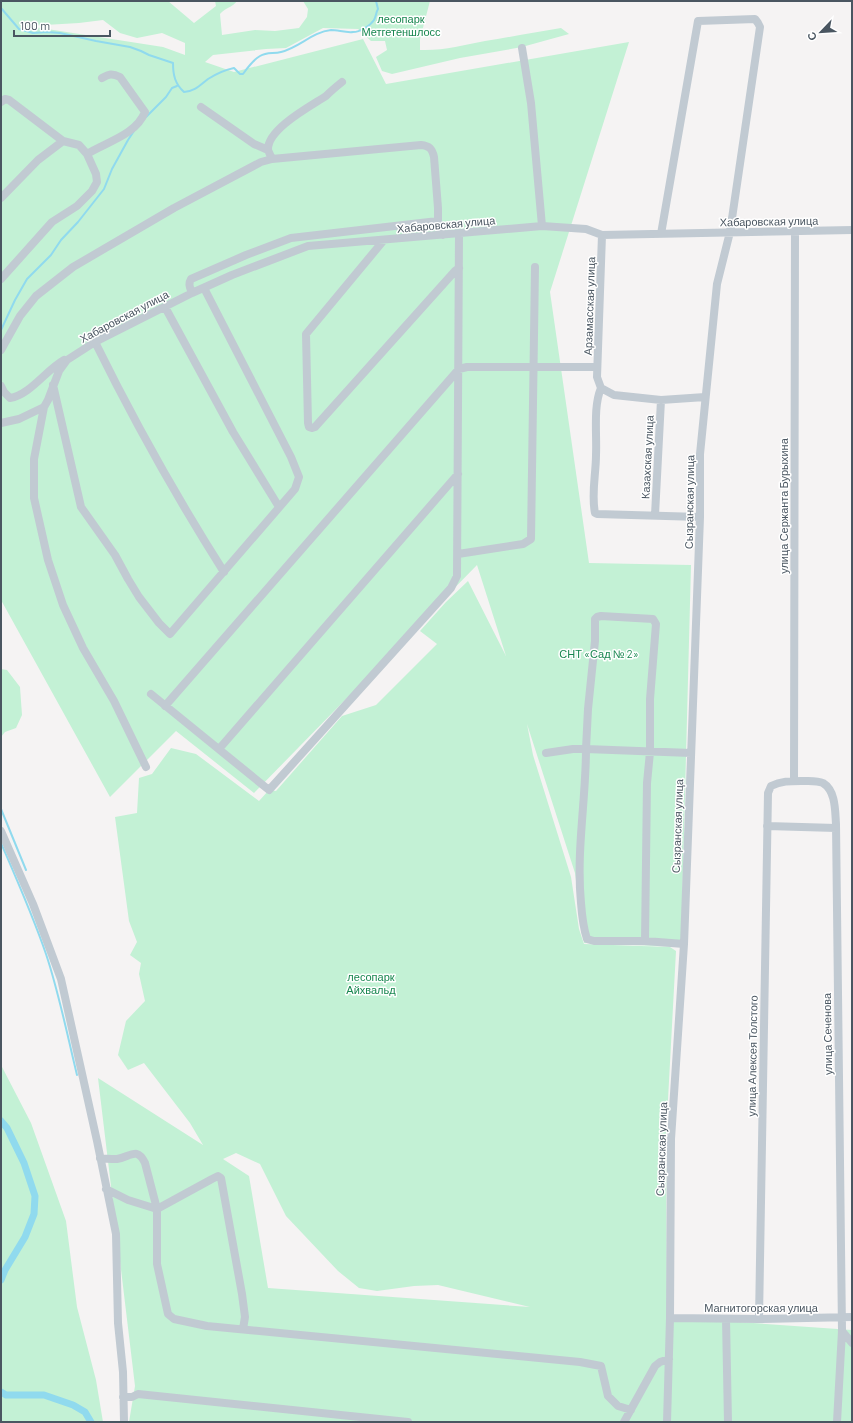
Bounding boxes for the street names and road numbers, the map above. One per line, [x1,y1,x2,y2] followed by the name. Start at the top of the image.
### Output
[396,213,497,235] street label: Хабаровская улица
[720,214,819,228] street label: Хабаровская улица
[581,256,597,356] street label: Арзамасская улица
[77,287,171,345] street label: Хабаровская улица
[638,414,656,499] street label: Казахская улица
[777,437,790,574] street label: улица Сержанта Бурыхина
[682,454,696,549] street label: Сызранская улица
[669,778,685,873] street label: Сызранская улица
[820,992,834,1075] street label: улица Сеченова
[744,995,760,1117] street label: улица Алексея Толстого
[653,1101,669,1196] street label: Сызранская улица
[704,1301,819,1314] street label: Магнитогорская улица

